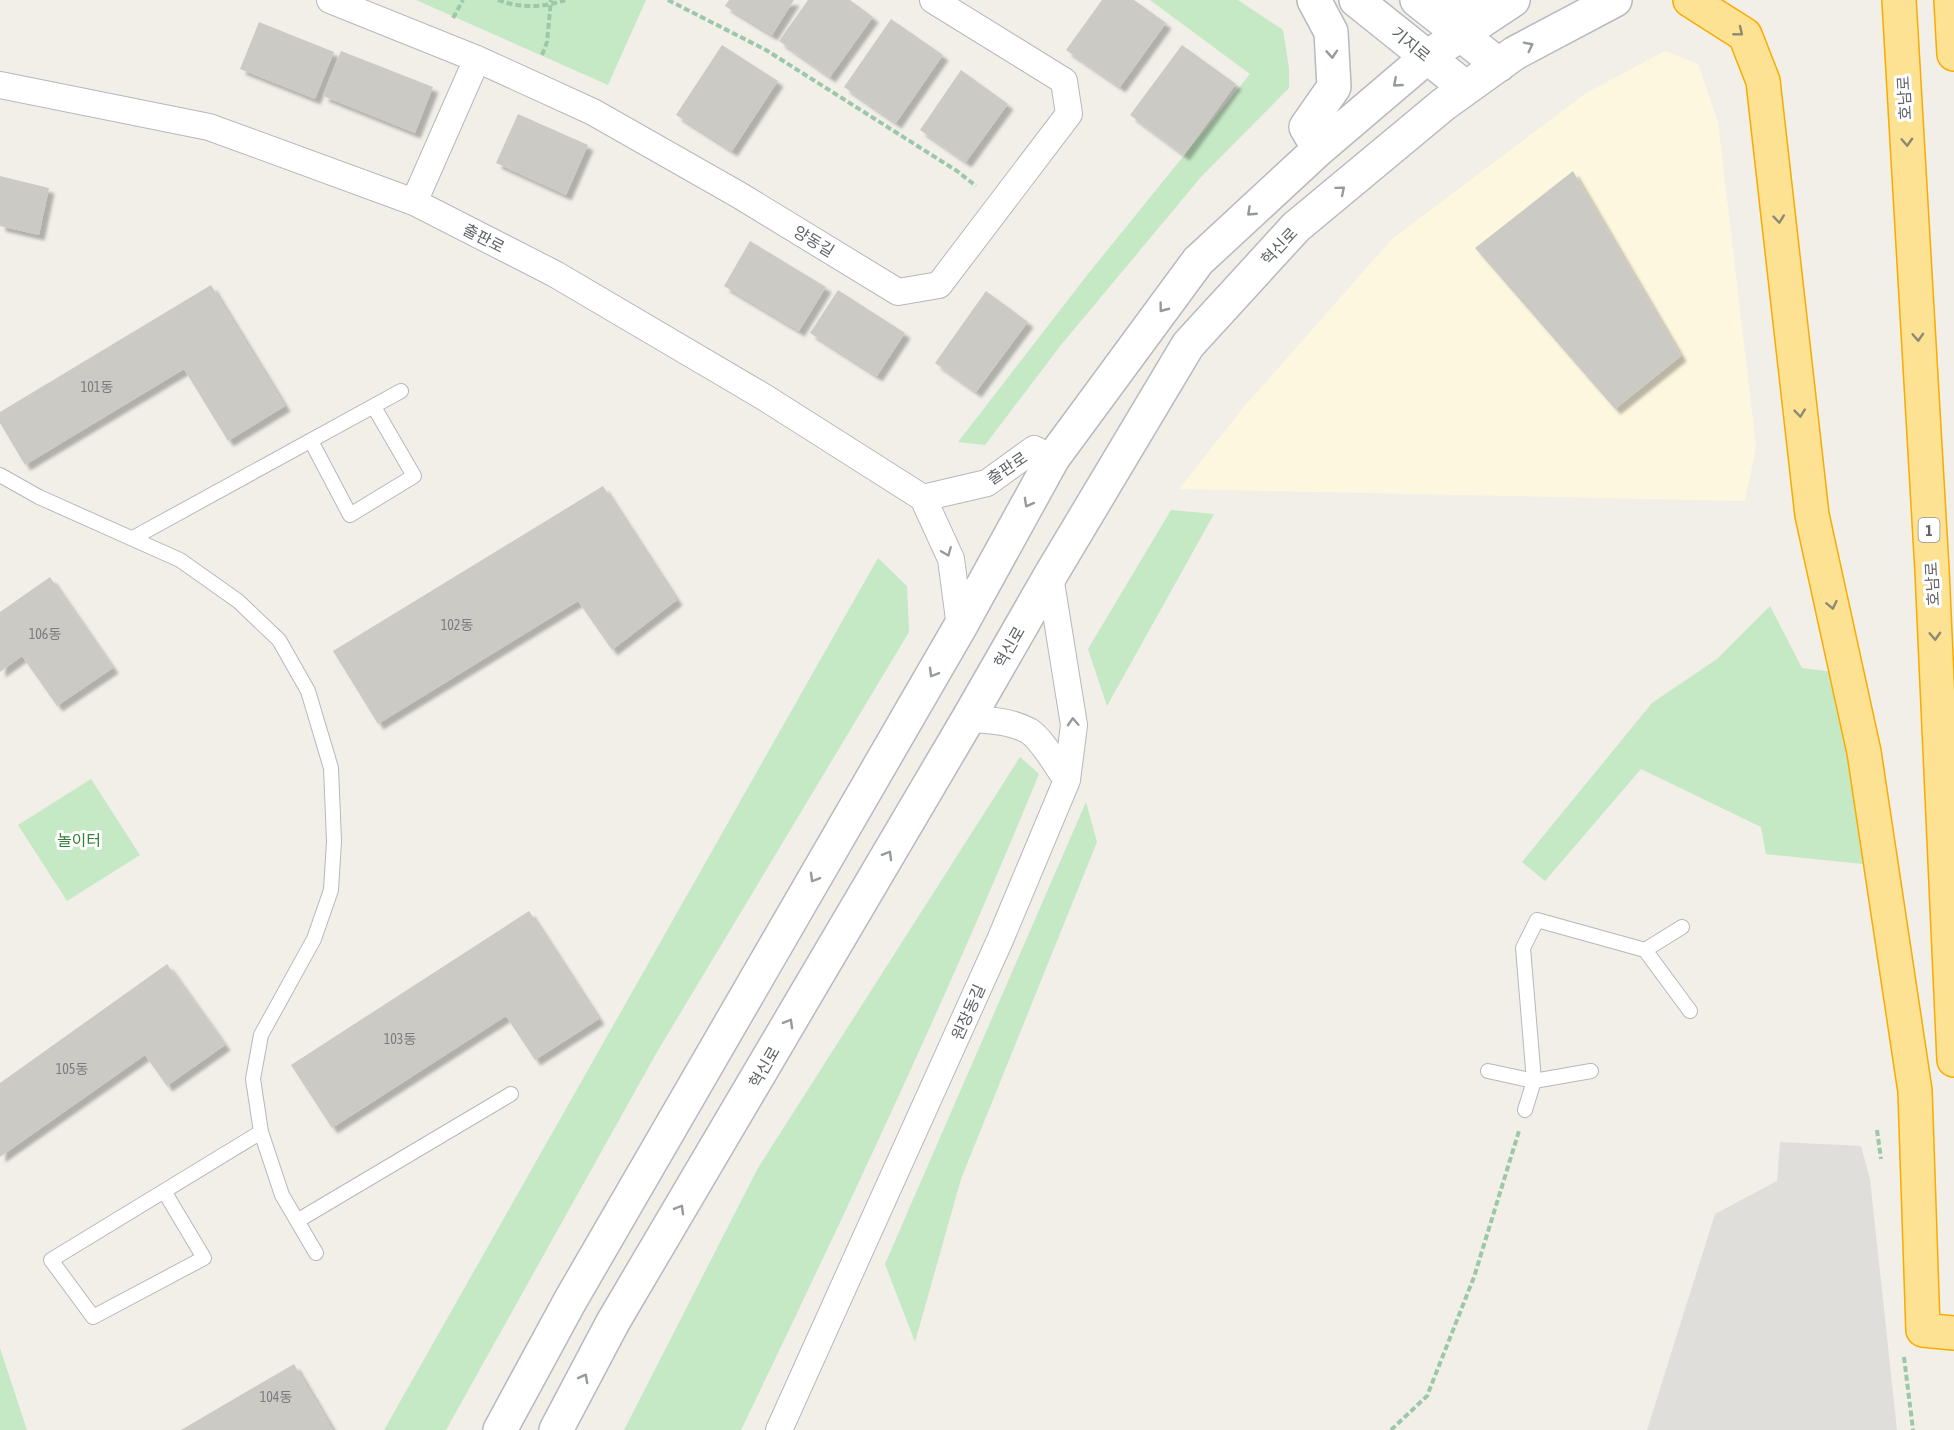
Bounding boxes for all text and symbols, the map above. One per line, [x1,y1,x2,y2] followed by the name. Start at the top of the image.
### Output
[1388,23,1434,65] street label: 기지로
[1732,25,1743,36] one-way arrow
[1523,42,1533,53] one-way arrow
[1326,50,1339,59] one-way arrow
[1894,75,1914,121] street label: 호남로
[1393,76,1404,87] one-way arrow
[1900,138,1913,147] one-way arrow
[1334,186,1345,197] one-way arrow
[1247,205,1258,216] one-way arrow
[1772,215,1784,224] one-way arrow
[460,220,508,256] street label: 출판로
[790,222,838,260] street label: 양동길
[1257,224,1301,268] street label: 혁신로
[1159,302,1170,313] one-way arrow
[1912,332,1925,341] one-way arrow
[81,379,113,395] house number: 101동
[1794,408,1806,418] one-way arrow
[984,448,1031,488] street label: 출판로
[1024,497,1036,507] one-way arrow
[1918,518,1940,542] road number: 1
[940,545,952,556] one-way arrow
[1922,561,1942,607] street label: 호남로
[1825,600,1838,610] one-way arrow
[441,617,473,633] house number: 102동
[990,623,1028,671] street label: 혁신로
[29,626,61,642] house number: 106동
[1928,632,1941,641] one-way arrow
[929,667,940,677] one-way arrow
[1066,718,1079,727] one-way arrow
[57,831,101,849] park label: 놀이터
[881,851,893,861] one-way arrow
[810,872,821,882] one-way arrow
[948,981,988,1043] street label: 원장동길
[782,1019,794,1029] one-way arrow
[384,1031,416,1047] house number: 103동
[745,1043,783,1091] street label: 혁신로
[56,1061,88,1077] house number: 105동
[673,1205,684,1215] one-way arrow
[576,1374,588,1385] one-way arrow
[260,1389,292,1405] house number: 104동

